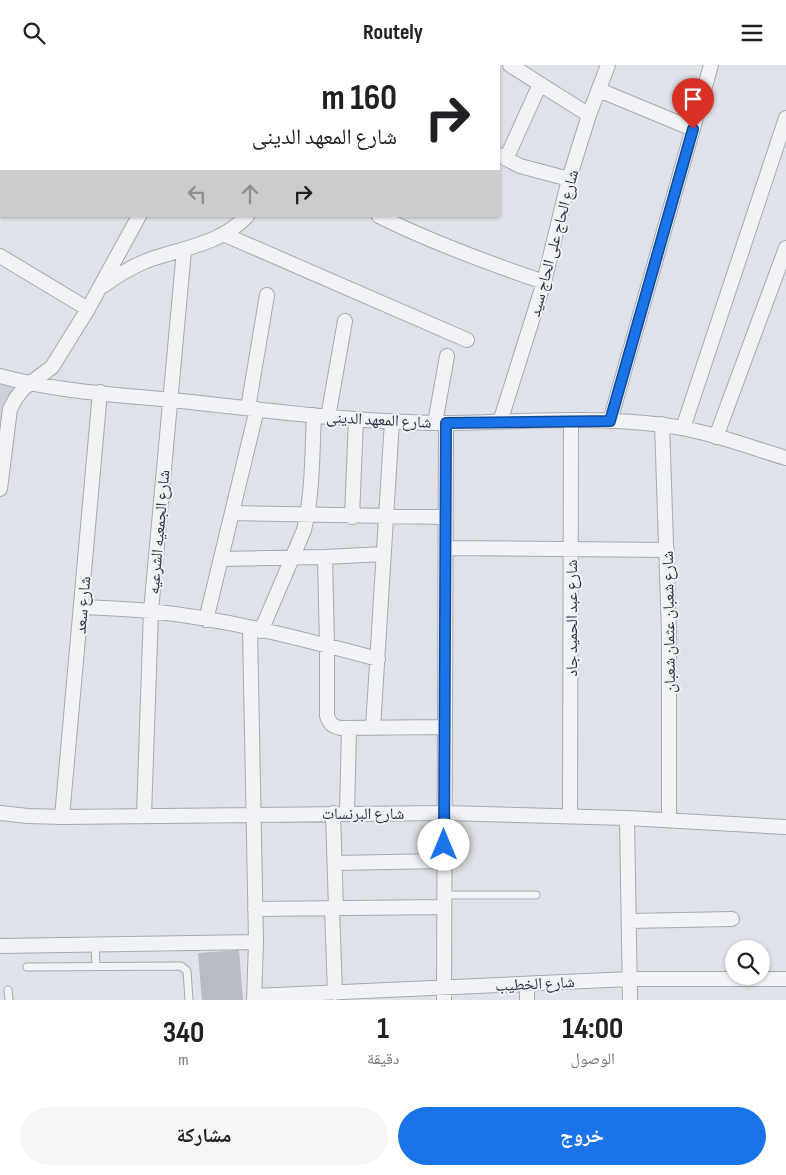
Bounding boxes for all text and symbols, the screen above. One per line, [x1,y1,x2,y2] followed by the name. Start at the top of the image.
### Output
[20,19,48,47] icon: search
[363,19,423,46] text: Routely
[738,19,766,47] icon: menu
[321,77,397,120] text: 160 m
[672,78,714,129] pin
[415,85,480,150] icon: right
[679,85,707,113] icon: arrive
[252,124,397,151] text: شارع المعهد الدينى
[526,168,583,319] street label: شارع الحاج على الحاج سيد
[183,180,211,208] icon: left
[236,180,264,208] icon: ahead
[289,180,317,208] icon: right
[326,408,432,433] street label: شارع المعهد الدينى
[145,469,174,595] street label: شارع الجمعيه الشرعيه
[659,551,680,693] street label: شارع شعبان عثمان شعبان
[563,559,582,677] street label: شارع عبد الحميد جاد
[72,576,95,635] street label: شارع سعد
[322,805,404,824] street label: شارع البرنسات
[417,818,469,870] position arrow
[725,940,770,985] map controls
[725,940,770,985] button: search
[495,973,575,996] street label: شارع الخطيب
[377,1011,389,1047] text: 1
[562,1011,623,1047] text: 14:00
[163,1015,204,1051] text: 340
[367,1050,400,1069] text: دقيقة
[571,1050,615,1069] text: الوصول
[178,1051,189,1070] text: m
[20,1107,388,1165] button: مشاركة
[398,1107,766,1165] button: خروج

